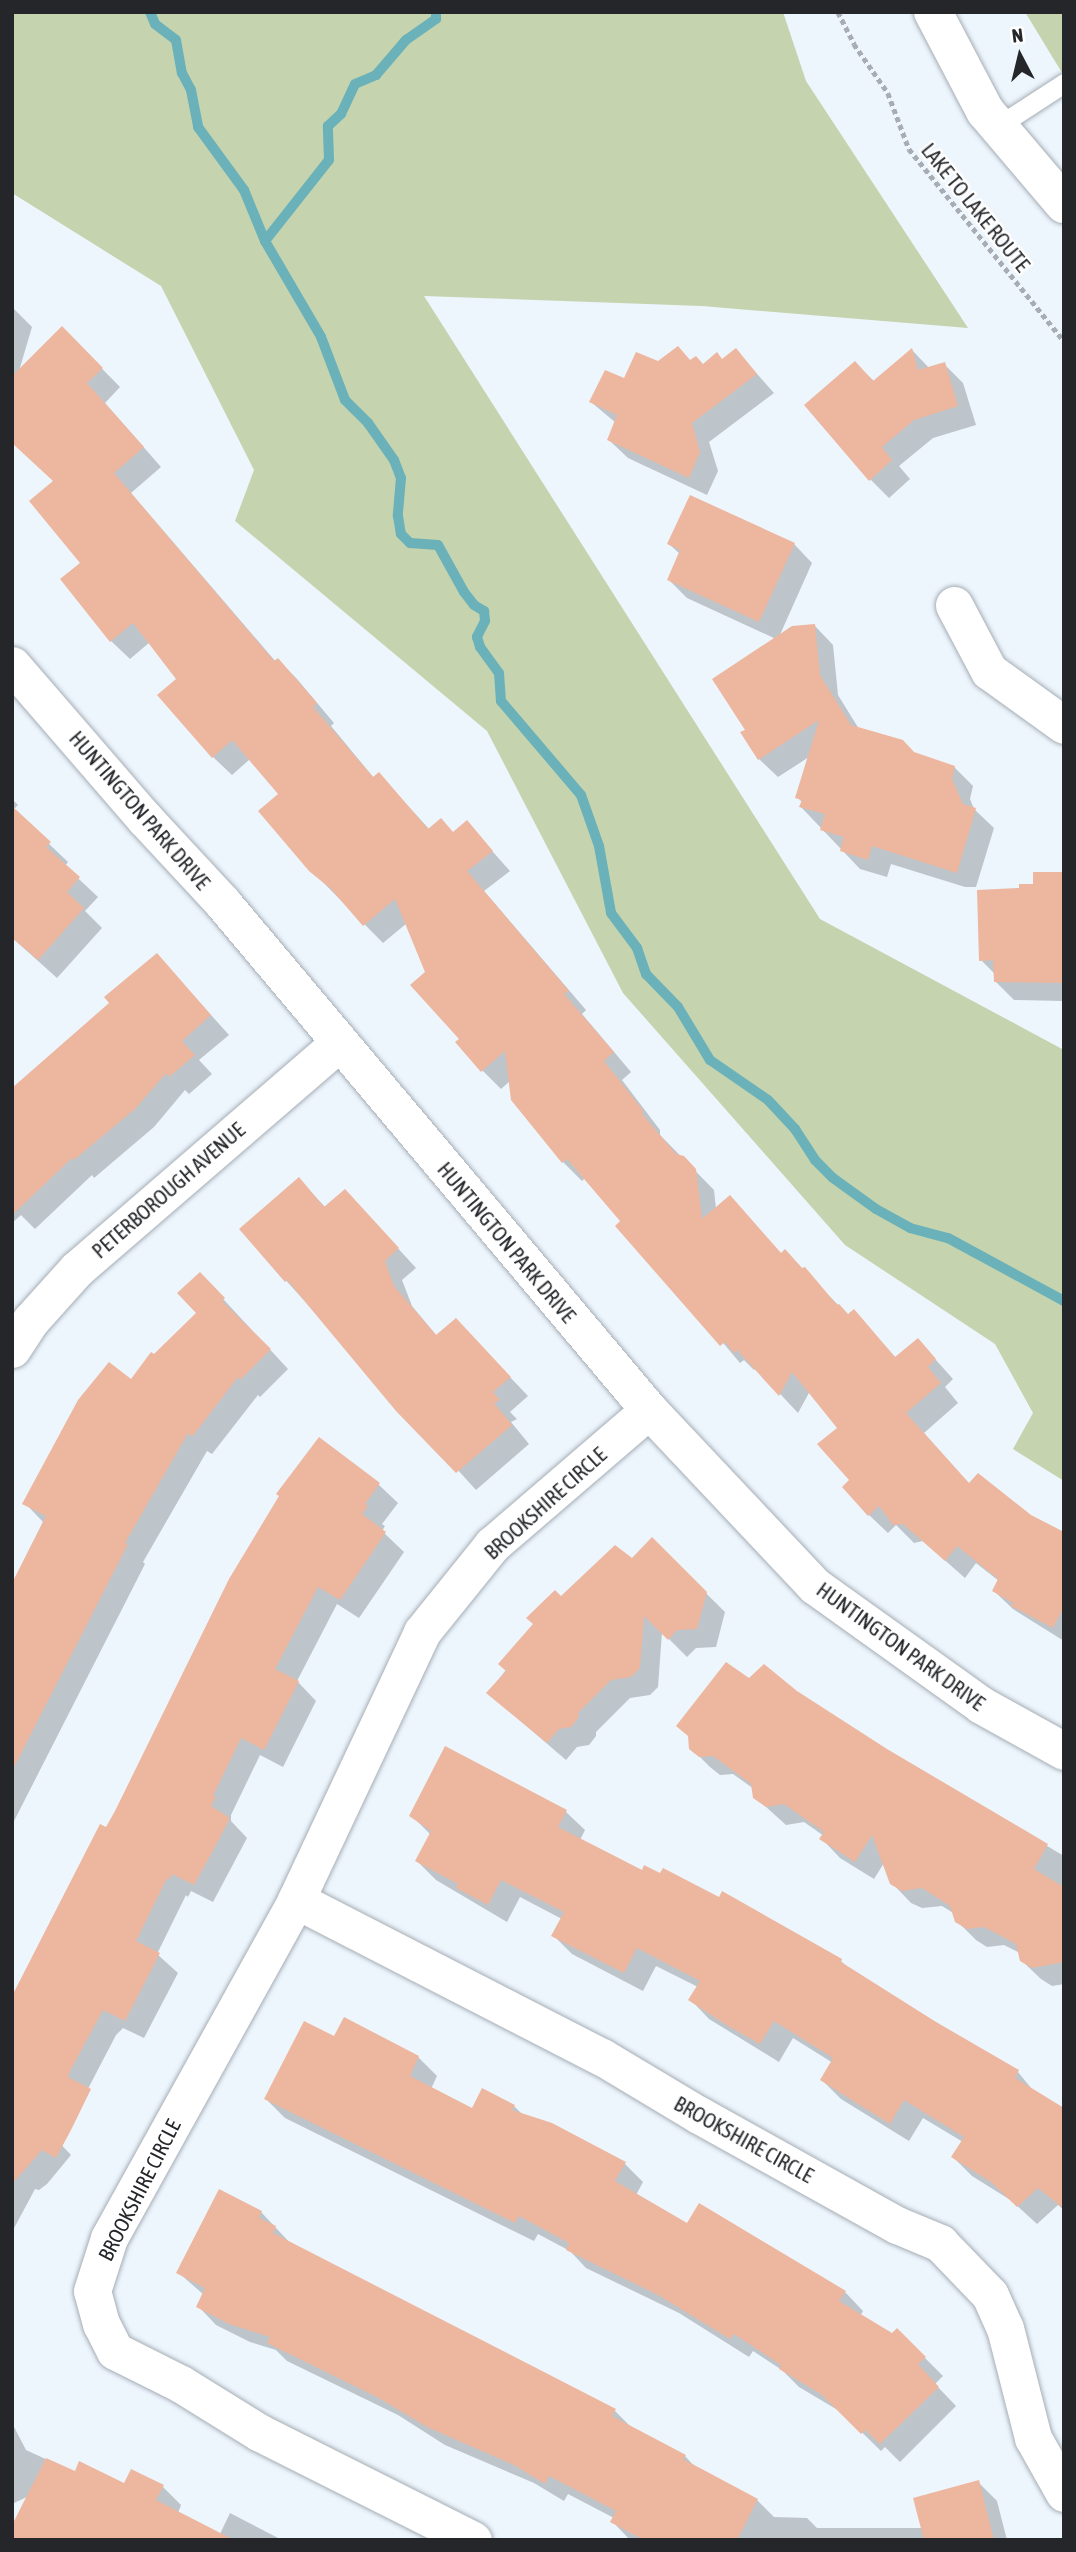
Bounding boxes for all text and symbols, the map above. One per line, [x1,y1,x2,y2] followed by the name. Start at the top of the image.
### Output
[985,21,1055,91] north arrow
[1011,24,1024,47] text: N
[916,138,1036,276] street label: LAKE TO LAKE ROUTE
[64,726,216,894] street label: HUNTINGTON PARK DRIVE
[86,1117,250,1263] street label: PETERBOROUGH AVENUE
[433,1157,581,1327] street label: HUNTINGTON PARK DRIVE
[479,1442,611,1564] street label: BROOKSHIRE CIRCLE
[812,1577,990,1715] street label: HUNTINGTON PARK DRIVE
[670,2090,818,2188] street label: BROOKSHIRE CIRCLE
[93,2115,185,2265] street label: BROOKSHIRE CIRCLE

